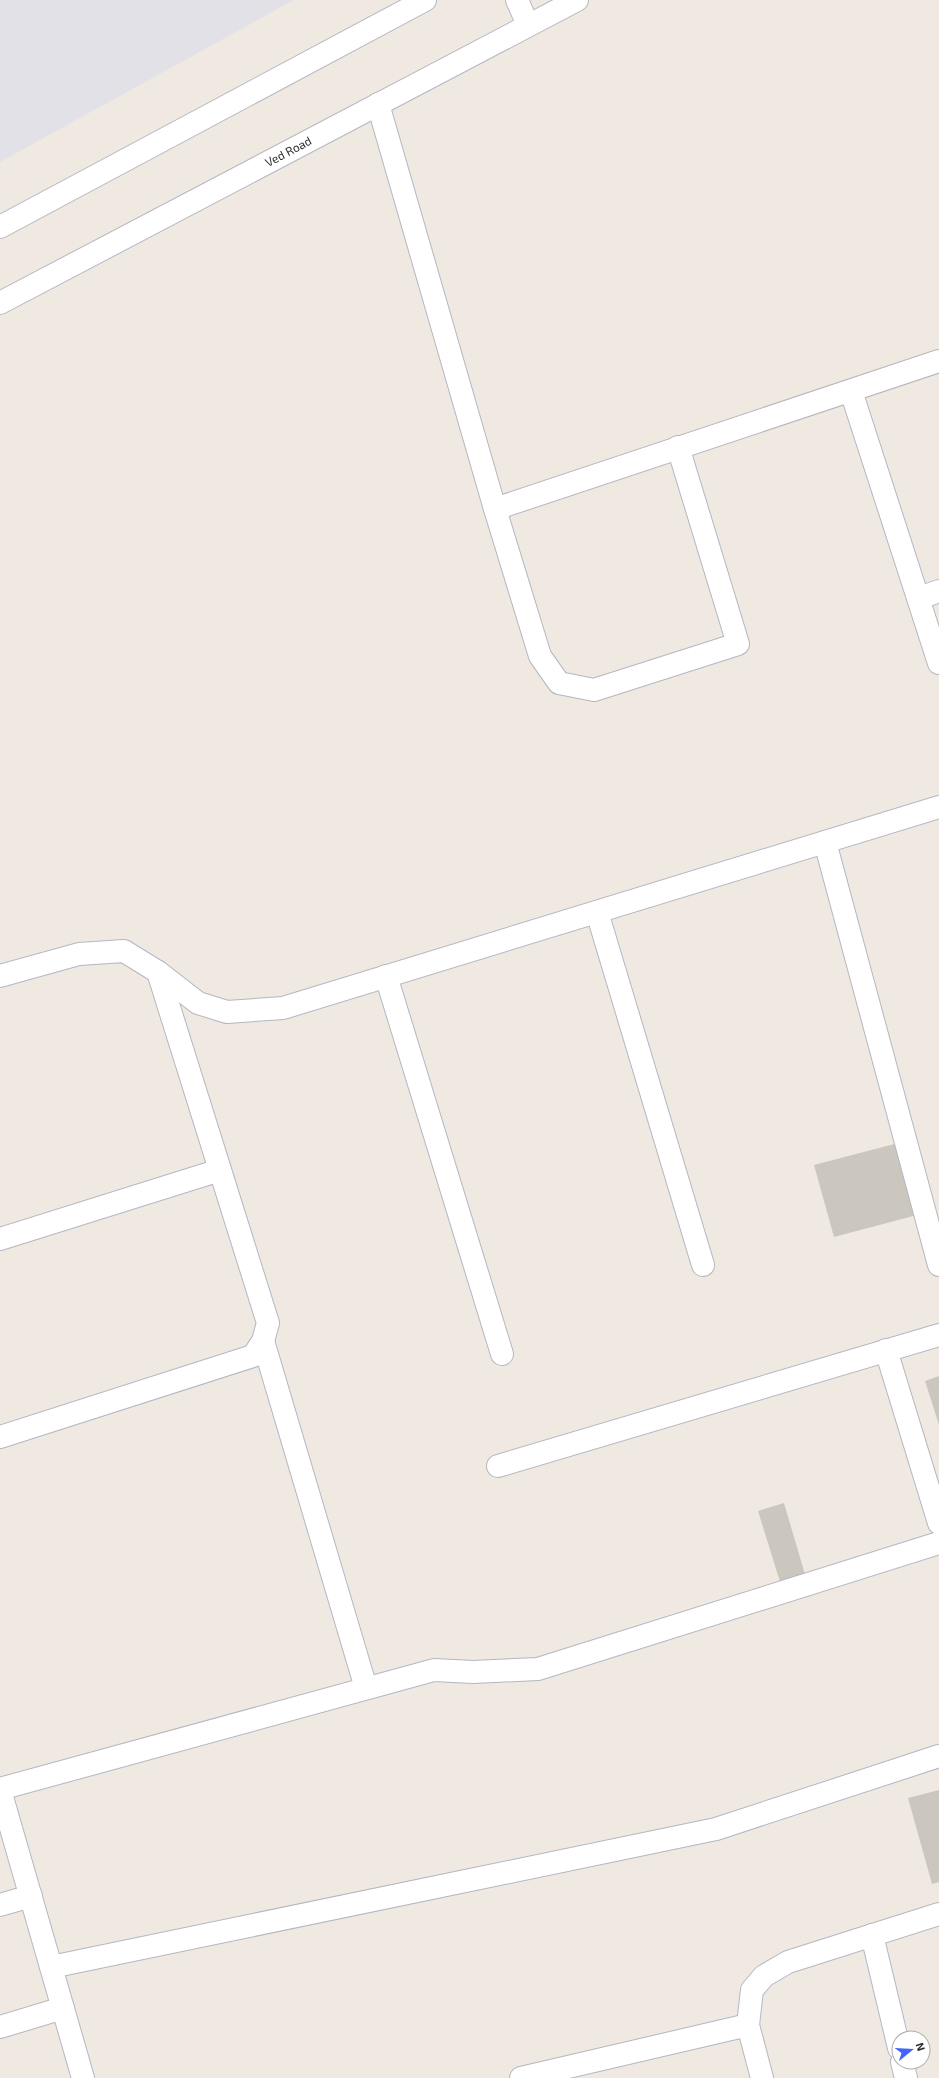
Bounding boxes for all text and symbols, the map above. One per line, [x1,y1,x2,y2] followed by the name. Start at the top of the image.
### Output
[262,133,314,169] street label: Ved Road
[891,2030,931,2070] north arrow
[914,2041,928,2053] text: N

